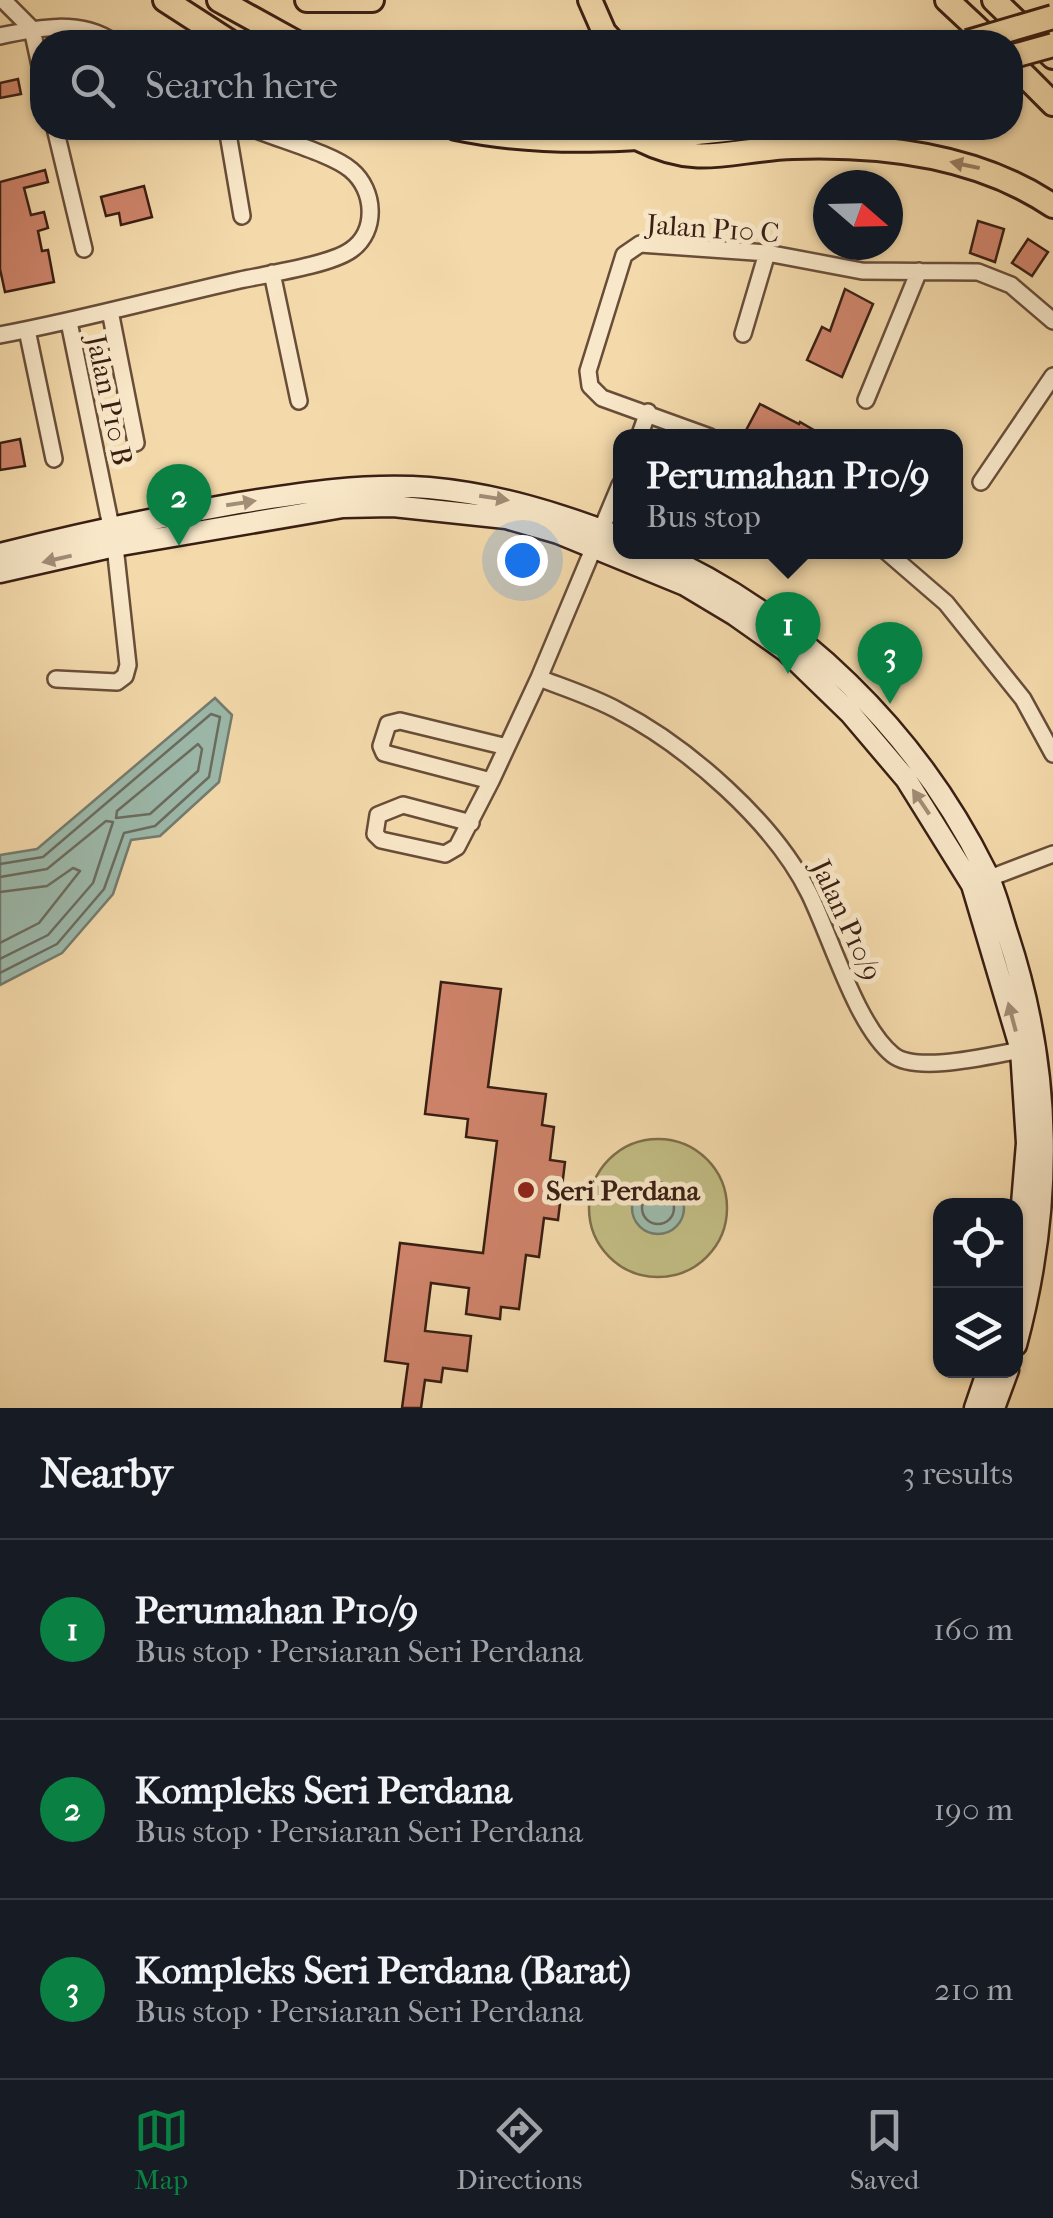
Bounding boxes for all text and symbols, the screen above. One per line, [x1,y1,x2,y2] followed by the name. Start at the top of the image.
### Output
[30,30,1023,140] search box
[65,58,120,113] icon: search
[145,63,338,108] text: Search here
[949,157,980,172] one-way arrow
[813,170,903,260] north arrow
[644,207,780,250] street label: Jalan P10 C
[79,330,139,468] street label: Jalan P10 B
[613,429,963,559] popup
[646,453,930,498] text: Perumahan P10/9
[146,464,212,546] pin: 2
[479,490,510,506] one-way arrow
[226,495,258,510] one-way arrow
[646,498,761,535] text: Bus stop
[497,535,548,586] your location
[41,552,72,567] one-way arrow
[756,592,820,674] pin: 1
[858,622,922,704] pin: 3
[912,788,930,815] one-way arrow
[803,853,889,986] street label: Jalan P10/9
[1003,1001,1019,1032] one-way arrow
[546,1174,701,1207] place label: Seri Perdana
[515,1179,537,1201] marker: Seri Perdana
[933,1198,1023,1378] map controls
[933,1198,1023,1288] button: locate
[933,1288,1023,1378] button: layers
[40,1449,172,1498] text: Nearby
[902,1455,1013,1492] text: 3 results
[135,1588,418,1633] text: Perumahan P10/9
[67,1611,78,1648] text: 1
[933,1611,1013,1648] text: 160 m
[135,1633,583,1670] text: Bus stop · Persiaran Seri Perdana
[135,1768,512,1813] text: Kompleks Seri Perdana
[64,1791,81,1828] text: 2
[934,1791,1013,1828] text: 190 m
[135,1813,583,1850] text: Bus stop · Persiaran Seri Perdana
[135,1948,631,1993] text: Kompleks Seri Perdana (Barat)
[66,1971,79,2008] text: 3
[934,1971,1013,2008] text: 210 m
[135,1993,583,2030] text: Bus stop · Persiaran Seri Perdana
[134,2103,189,2196] tab: Map
[456,2103,582,2196] tab: Directions
[850,2103,919,2196] tab: Saved

